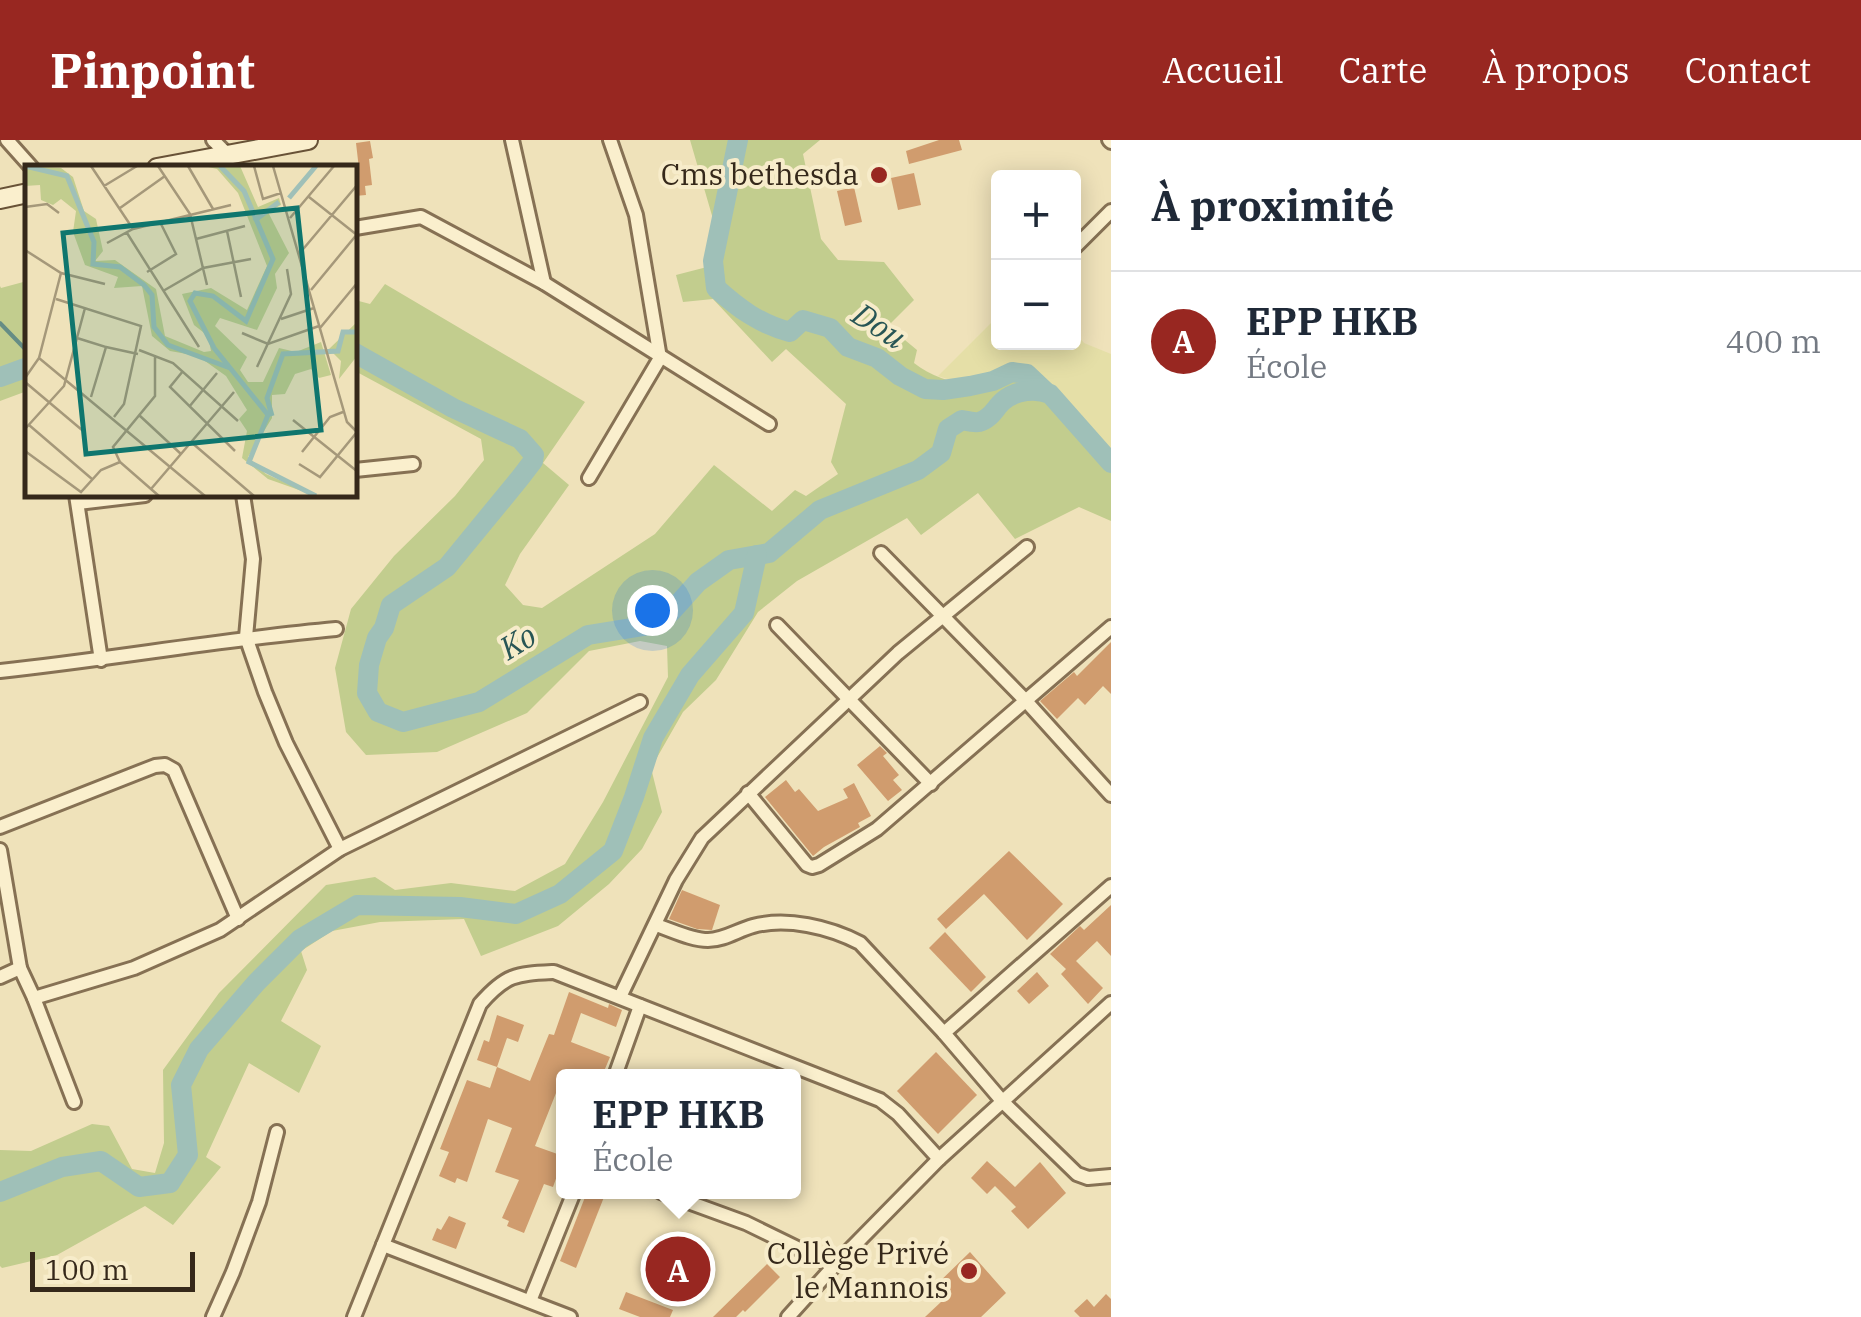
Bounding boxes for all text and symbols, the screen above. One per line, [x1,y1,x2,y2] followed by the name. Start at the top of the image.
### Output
[50,39,255,101] text: Pinpoint
[1162,47,1284,93] text: Accueil
[1339,47,1427,93] text: Carte
[1482,47,1630,93] text: À propos
[1685,47,1811,93] text: Contact
[661,154,859,193] place label: Cms bethesda
[868,164,890,186] marker: Cms bethesda
[25,165,358,498] inset map
[991,170,1081,350] map controls
[991,170,1081,260] button: +
[1151,178,1394,233] text: À proximité
[991,260,1081,350] button: −
[844,292,914,358] water label: Dou
[1246,296,1418,345] text: EPP HKB
[1172,320,1195,362] text: A
[1725,320,1821,362] text: 400 m
[1246,345,1327,387] text: École
[627,585,678,636] your location
[490,614,544,669] water label: Ko
[556,1069,801,1199] popup
[592,1089,765,1138] text: EPP HKB
[592,1138,674,1180] text: École
[646,1232,710,1306] pin: A
[767,1233,949,1306] place label: Collège Privé le Mannois
[30,1247,195,1292] scale bar
[45,1251,129,1288] text: 100 m
[958,1260,980,1282] marker: Collège Privé le Mannois

